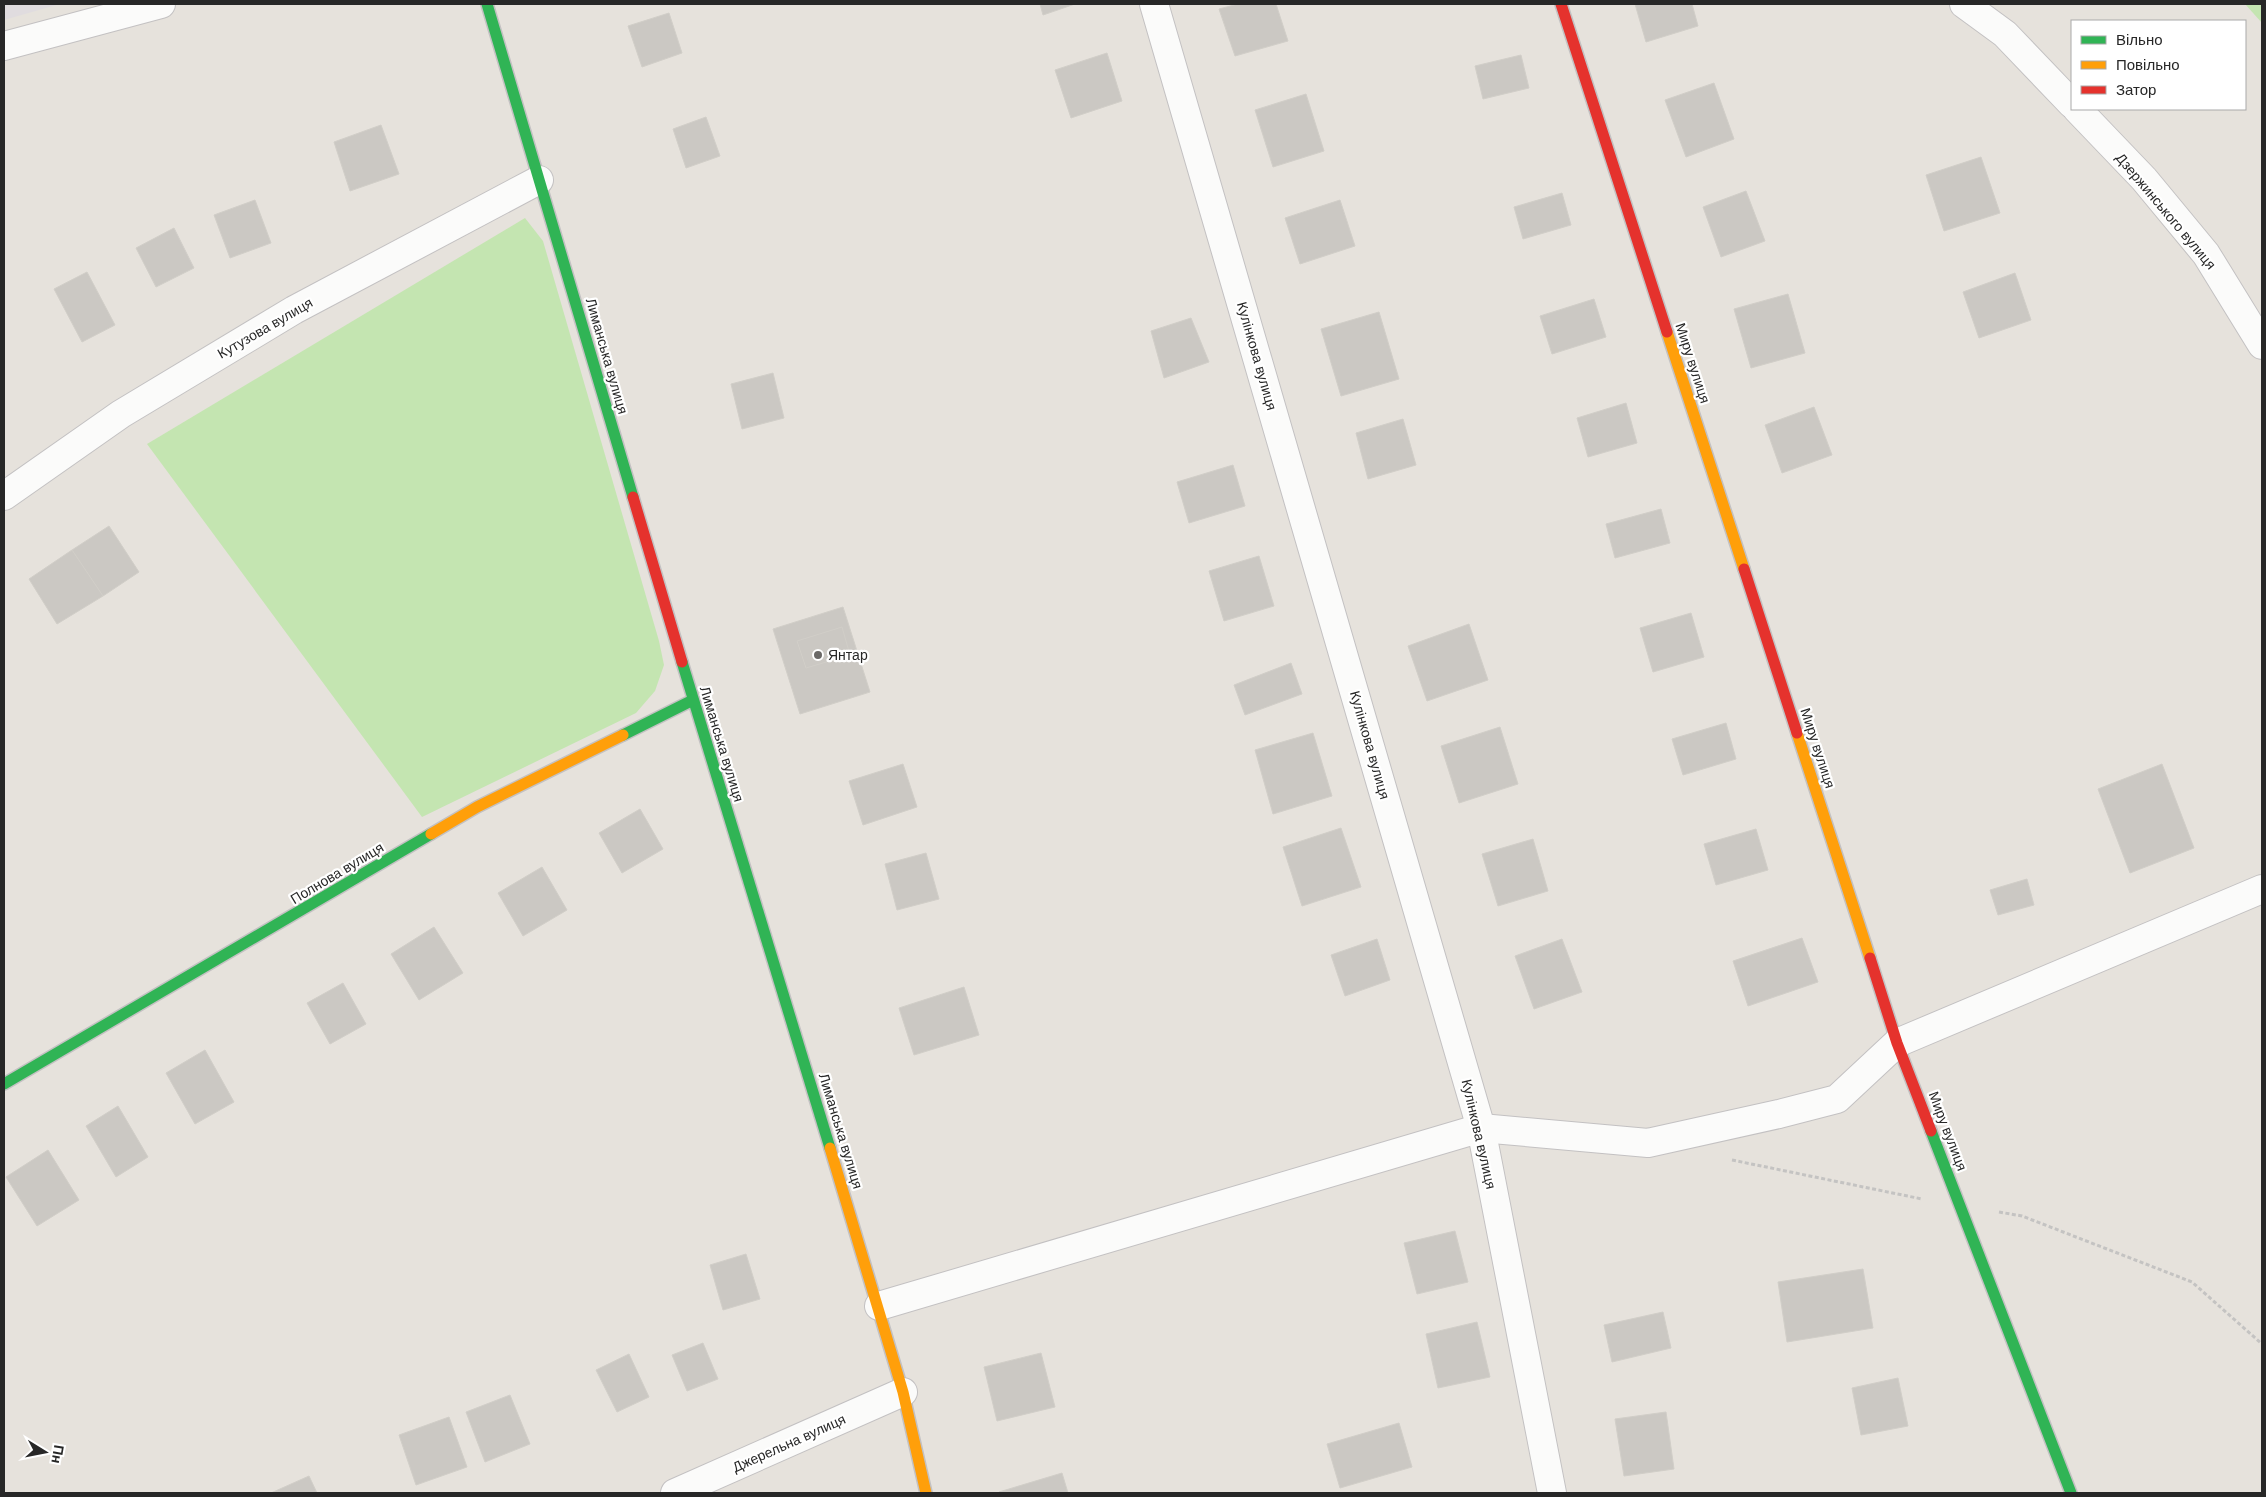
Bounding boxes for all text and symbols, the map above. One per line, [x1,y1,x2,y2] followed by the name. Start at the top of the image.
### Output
[2071,20,2246,110] legend
[2116,31,2163,48] text: Вільно
[2116,56,2180,73] text: Повільно
[2116,81,2156,98] text: Затор
[2113,150,2219,272] street label: Дзержинського вулиця
[215,294,315,362] street label: Кутузова вулиця
[583,296,631,416] street label: Лиманська вулиця
[1234,300,1280,412] street label: Кулінкова вулиця
[1673,321,1713,405] street label: Миру вулиця
[828,647,868,663] place label: Янтар
[812,649,824,661] marker: Янтар
[697,684,747,804] street label: Лиманська вулиця
[1347,689,1393,801] street label: Кулінкова вулиця
[1798,706,1838,790] street label: Миру вулиця
[288,839,386,907] street label: Полнова вулиця
[816,1071,866,1191] street label: Лиманська вулиця
[1459,1077,1499,1191] street label: Кулінкова вулиця
[1926,1089,1970,1173] street label: Миру вулиця
[730,1411,848,1475] street label: Джерельна вулиця
[20,1427,70,1477] north arrow
[48,1444,67,1465] text: Пн

